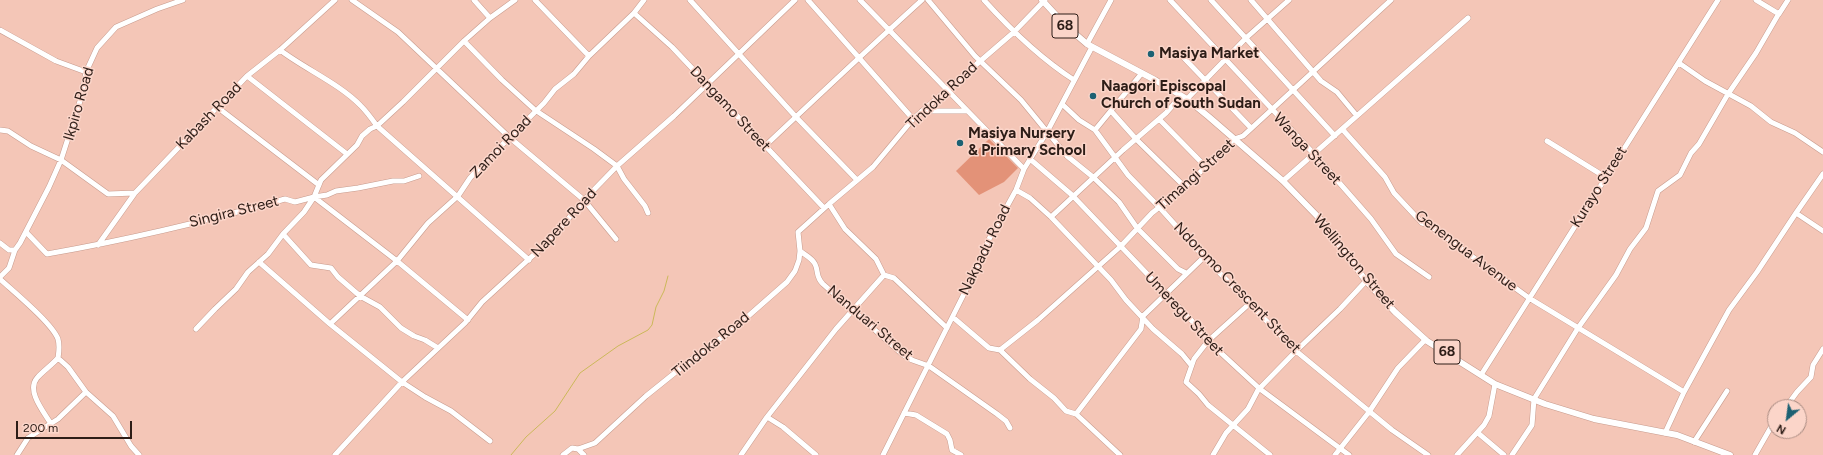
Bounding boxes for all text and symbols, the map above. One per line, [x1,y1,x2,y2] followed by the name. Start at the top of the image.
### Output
[1052,14,1078,38] road number: 68
[1159,45,1259,63] place label: Masiya Market
[1146,49,1156,59] marker: Masiya Market
[903,59,981,133] street label: Tindoka Road
[686,63,774,155] street label: Dangamo Street
[60,65,98,143] street label: Ikpiro Road
[1101,78,1261,113] place label: Naagori Episcopal Church of South Sudan
[172,79,246,153] street label: Kabash Road
[1088,91,1098,101] marker: Naagori Episcopal Church of South Sudan
[1269,109,1345,189] street label: Wanga Street
[467,112,535,182] street label: Zamoi Road
[968,125,1086,160] place label: Masiya Nursery & Primary School
[1153,135,1239,215] street label: Timangi Street
[955,138,965,148] marker: Masiya Nursery & Primary School
[1567,143,1631,231] street label: Kurayo Street
[527,185,601,261] street label: Napere Road
[187,192,281,232] street label: Singira Street
[955,202,1015,298] street label: Nakpadu Road
[1411,207,1521,295] street label: Genengua Avenue
[1309,211,1399,313] street label: Wellington Street
[1170,219,1304,357] street label: Ndoromo Crescent Street
[1141,268,1227,360] street label: Umeregu Street
[823,282,917,364] street label: Nanduari Street
[669,308,753,382] street label: Tiindoka Road
[1434,340,1460,364] road number: 68
[1767,399,1807,439] north arrow
[18,413,134,439] scale bar
[23,421,58,435] text: 200 m
[1775,421,1788,437] text: N

